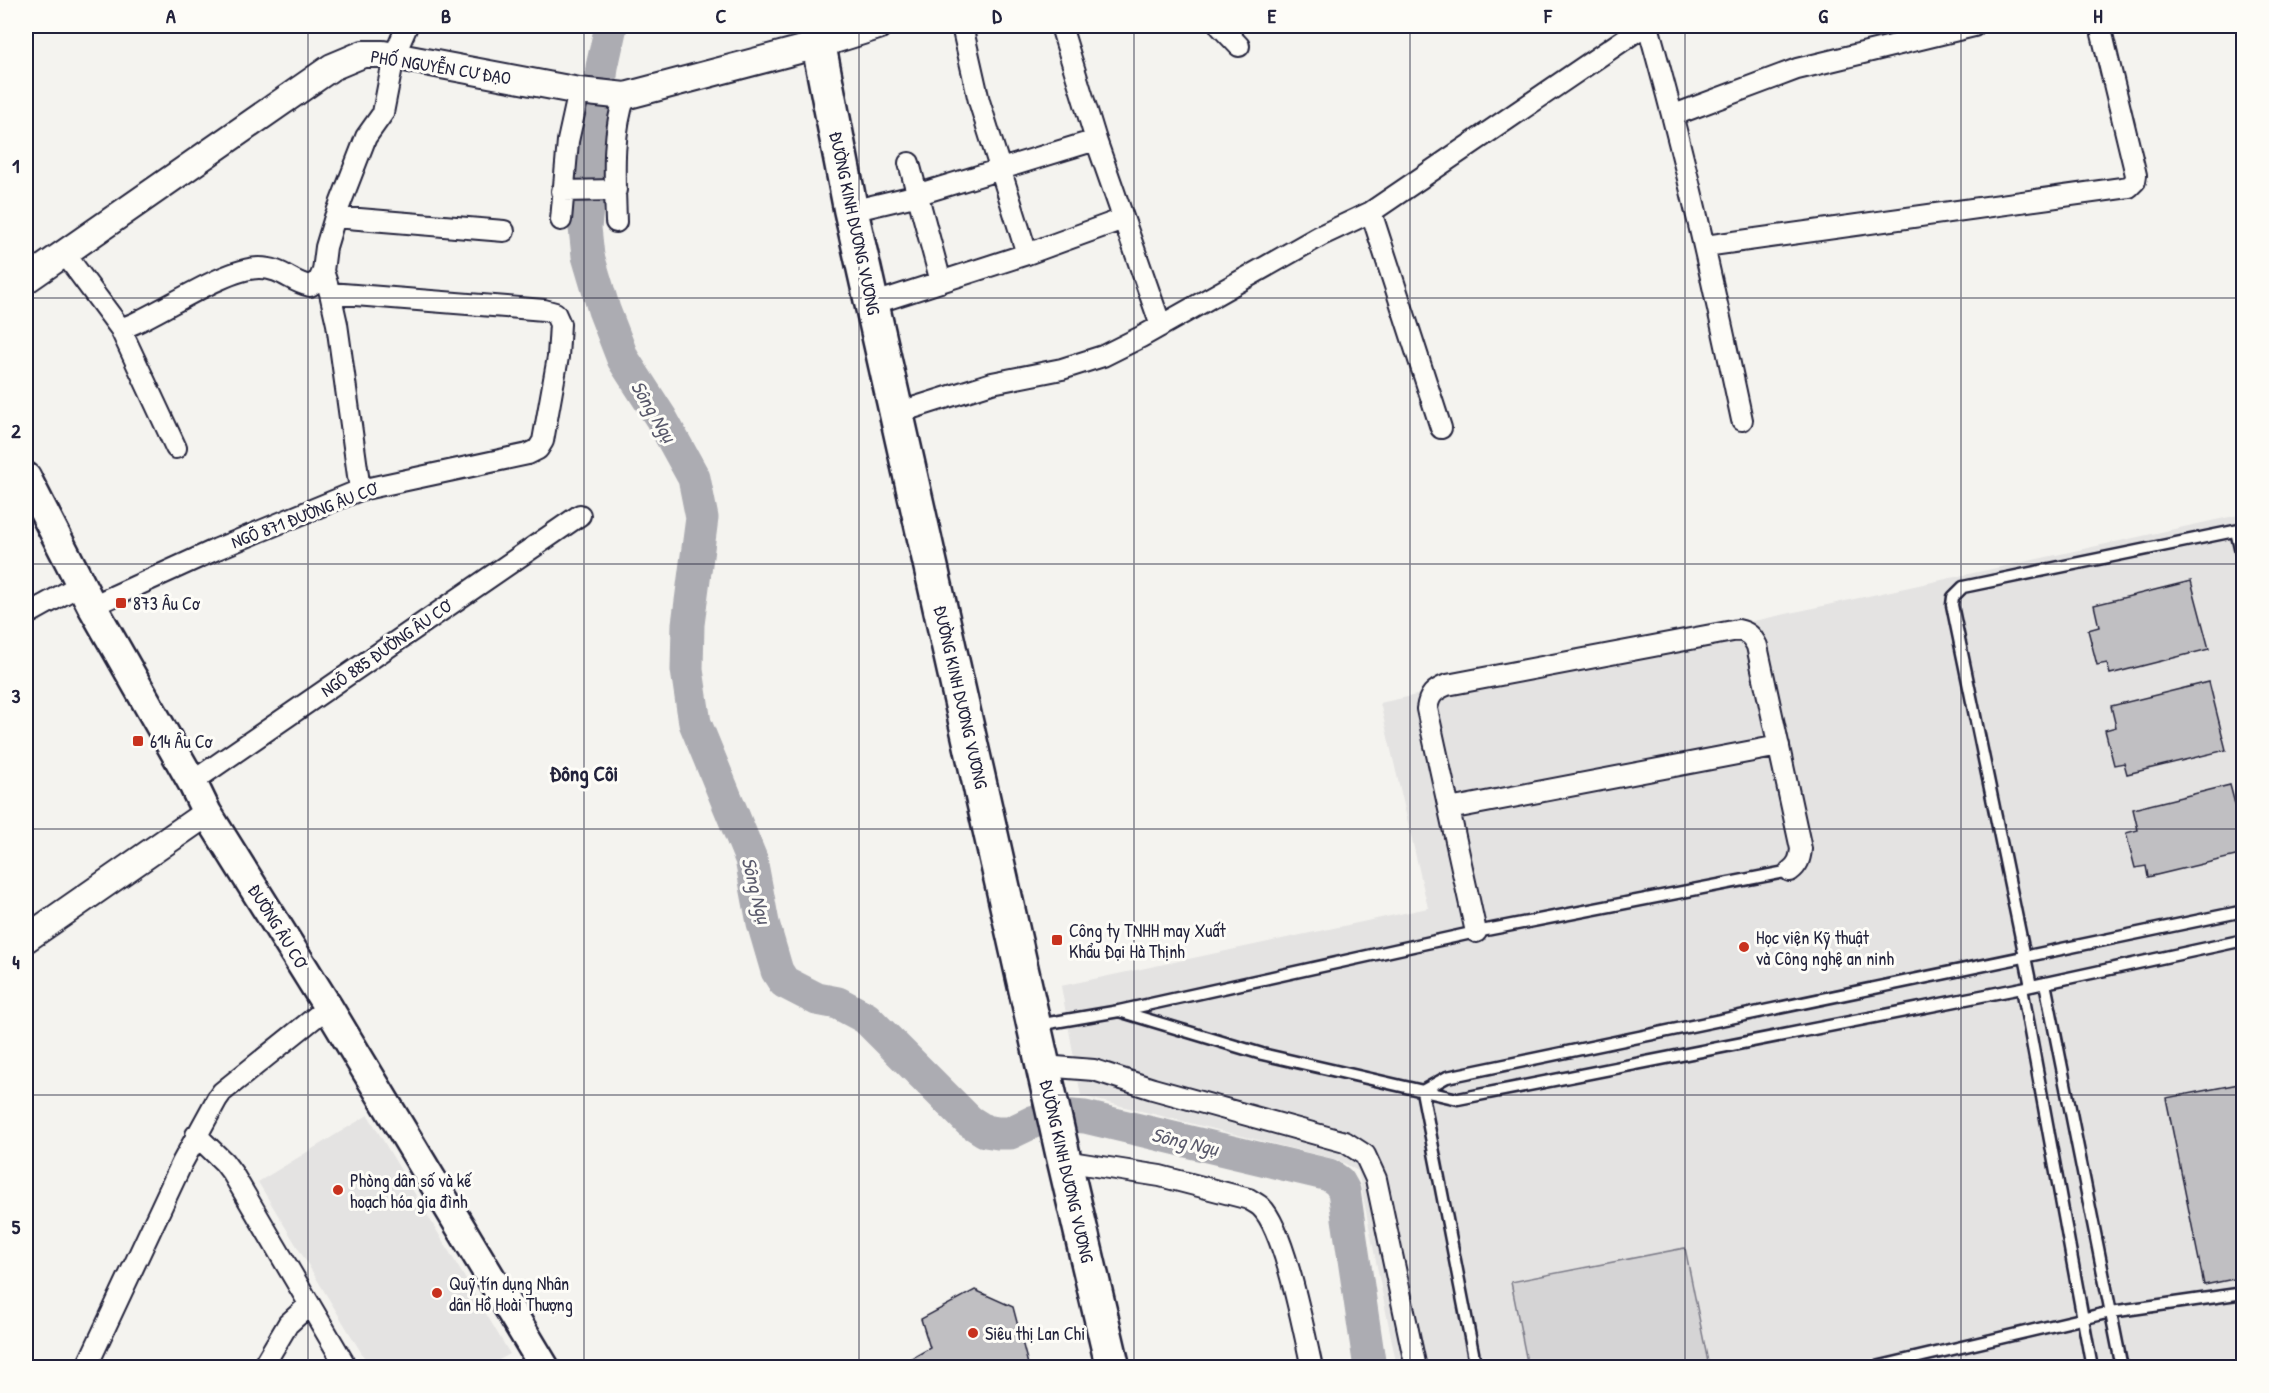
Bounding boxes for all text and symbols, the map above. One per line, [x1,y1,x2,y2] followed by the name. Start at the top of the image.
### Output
[166,2,176,29] text: A
[441,2,451,29] text: B
[716,2,727,29] text: C
[992,2,1002,29] text: D
[1268,2,1277,29] text: E
[1543,2,1553,29] text: F
[1818,2,1828,29] text: G
[2093,2,2103,29] text: H
[369,44,513,90] street label: PHỐ NGUYỄN CƯ ĐẠO
[823,129,887,317] street label: ĐƯỜNG KINH DƯƠNG VƯƠNG
[12,152,20,179] text: 1
[624,375,684,449] water label: Sông Ngụ
[11,417,21,444] text: 2
[227,475,382,554] street label: NGÕ 871 ĐƯỜNG ÂU CƠ
[133,591,201,616] place label: 873 Âu Cơ
[316,593,457,703] street label: NGÕ 885 ĐƯỜNG ÂU CƠ
[114,596,128,610] marker: 873 Âu Cơ
[928,603,994,791] street label: ĐƯỜNG KINH DƯƠNG VƯƠNG
[12,682,21,709] text: 3
[150,729,214,754] place label: 614 Âu Cơ
[131,734,145,748] marker: 614 Âu Cơ
[550,759,618,789] district label: Đông Côi
[735,854,779,928] water label: Sông Ngụ
[242,879,314,974] street label: ĐƯỜNG ÂU CƠ
[1069,918,1226,964] place label: Công ty TNHH may Xuất Khẩu Đại Hà Thịnh
[1756,925,1894,971] place label: Học viện Kỹ thuật và Công nghệ an ninh
[1050,933,1064,947] marker: Công ty TNHH may Xuất Khẩu Đại Hà Thịnh
[1737,940,1751,954] marker: Học viện Kỹ thuật và Công nghệ an ninh
[12,948,20,975] text: 4
[1034,1077,1100,1265] street label: ĐƯỜNG KINH DƯƠNG VƯƠNG
[1149,1120,1223,1163] water label: Sông Ngụ
[350,1168,472,1214] place label: Phòng dân số và kế hoạch hóa gia đình
[331,1183,345,1197] marker: Phòng dân số và kế hoạch hóa gia đình
[12,1213,21,1240] text: 5
[449,1271,573,1317] place label: Quỹ tín dụng Nhân dân Hồ Hoài Thượng
[430,1286,444,1300] marker: Quỹ tín dụng Nhân dân Hồ Hoài Thượng
[985,1321,1085,1346] place label: Siêu thị Lan Chi
[966,1326,980,1340] marker: Siêu thị Lan Chi

